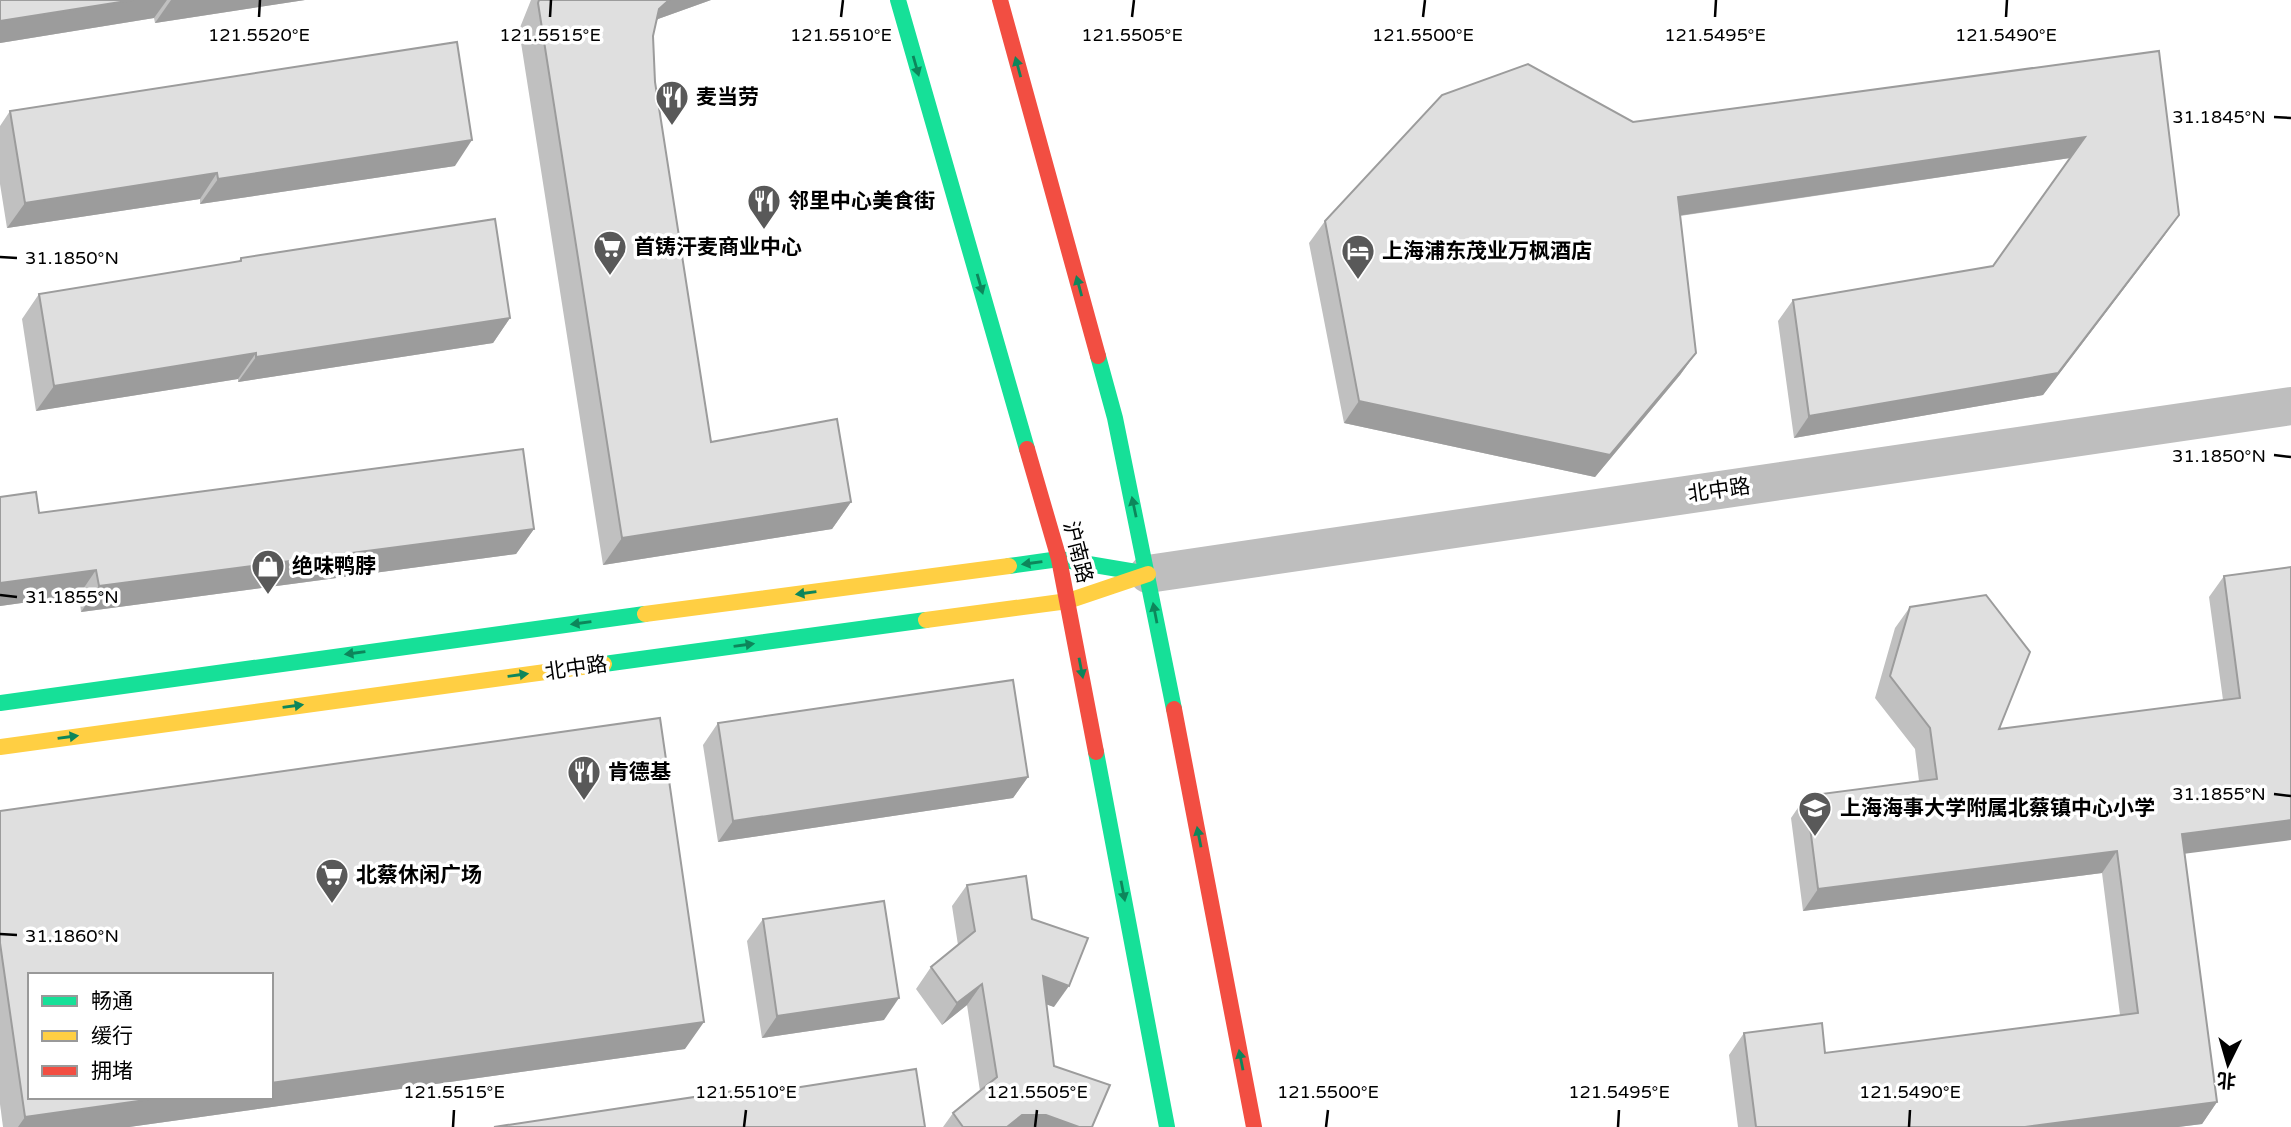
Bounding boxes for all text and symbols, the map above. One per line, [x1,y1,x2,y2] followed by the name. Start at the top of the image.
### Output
[208,24,310,46] text: 121.5520°E
[499,24,601,46] text: 121.5515°E
[790,24,892,46] text: 121.5510°E
[1081,24,1183,46] text: 121.5505°E
[1372,24,1474,46] text: 121.5500°E
[1664,24,1766,46] text: 121.5495°E
[1955,24,2057,46] text: 121.5490°E
[912,55,922,76] one-way arrow
[1013,56,1023,77] one-way arrow
[653,78,691,127] restaurant icon: 麦当劳
[696,85,759,110] place label: 麦当劳
[2172,106,2266,128] text: 31.1845°N
[745,182,783,231] restaurant icon: 邻里中心美食街
[788,189,935,214] place label: 邻里中心美食街
[591,228,629,277] supermarket icon: 首铸汗麦商业中心
[1339,232,1377,281] hotel icon: 上海浦东茂业万枫酒店
[634,235,802,260] place label: 首铸汗麦商业中心
[1382,239,1592,264] place label: 上海浦东茂业万枫酒店
[25,247,119,269] text: 31.1850°N
[975,274,985,295] one-way arrow
[1073,275,1084,297] one-way arrow
[2172,445,2266,467] text: 31.1850°N
[1686,474,1752,507] street label: 北中路
[1128,496,1139,518] one-way arrow
[1058,519,1097,586] street label: 沪南路
[249,547,287,596] shop icon: 绝味鸭脖
[292,554,376,579] place label: 绝味鸭脖
[1021,557,1043,568] one-way arrow
[25,586,119,608] text: 31.1855°N
[795,588,817,599] one-way arrow
[1150,602,1161,624] one-way arrow
[570,618,592,629] one-way arrow
[733,639,755,650] one-way arrow
[344,648,366,659] one-way arrow
[543,652,609,685] street label: 北中路
[1076,657,1087,679] one-way arrow
[507,670,529,681] one-way arrow
[282,700,304,711] one-way arrow
[57,732,79,743] one-way arrow
[565,753,603,802] restaurant icon: 肯德基
[608,760,671,785] place label: 肯德基
[2172,783,2266,805] text: 31.1855°N
[1796,789,1834,838] school or university icon: 上海海事大学附属北蔡镇中心小学
[1840,796,2155,821] place label: 上海海事大学附属北蔡镇中心小学
[1193,826,1204,848] one-way arrow
[313,856,351,905] supermarket icon: 北蔡休闲广场
[356,863,482,888] place label: 北蔡休闲广场
[1118,880,1129,902] one-way arrow
[25,925,119,947] text: 31.1860°N
[28,973,273,1099] legend
[91,989,133,1014] text: 畅通
[91,1024,133,1049] text: 缓行
[2193,1029,2263,1099] north arrow
[1236,1049,1247,1071] one-way arrow
[91,1059,133,1084] text: 拥堵
[2216,1068,2237,1092] text: 北
[403,1081,505,1103] text: 121.5515°E
[695,1081,797,1103] text: 121.5510°E
[986,1081,1088,1103] text: 121.5505°E
[1277,1081,1379,1103] text: 121.5500°E
[1568,1081,1670,1103] text: 121.5495°E
[1859,1081,1961,1103] text: 121.5490°E

